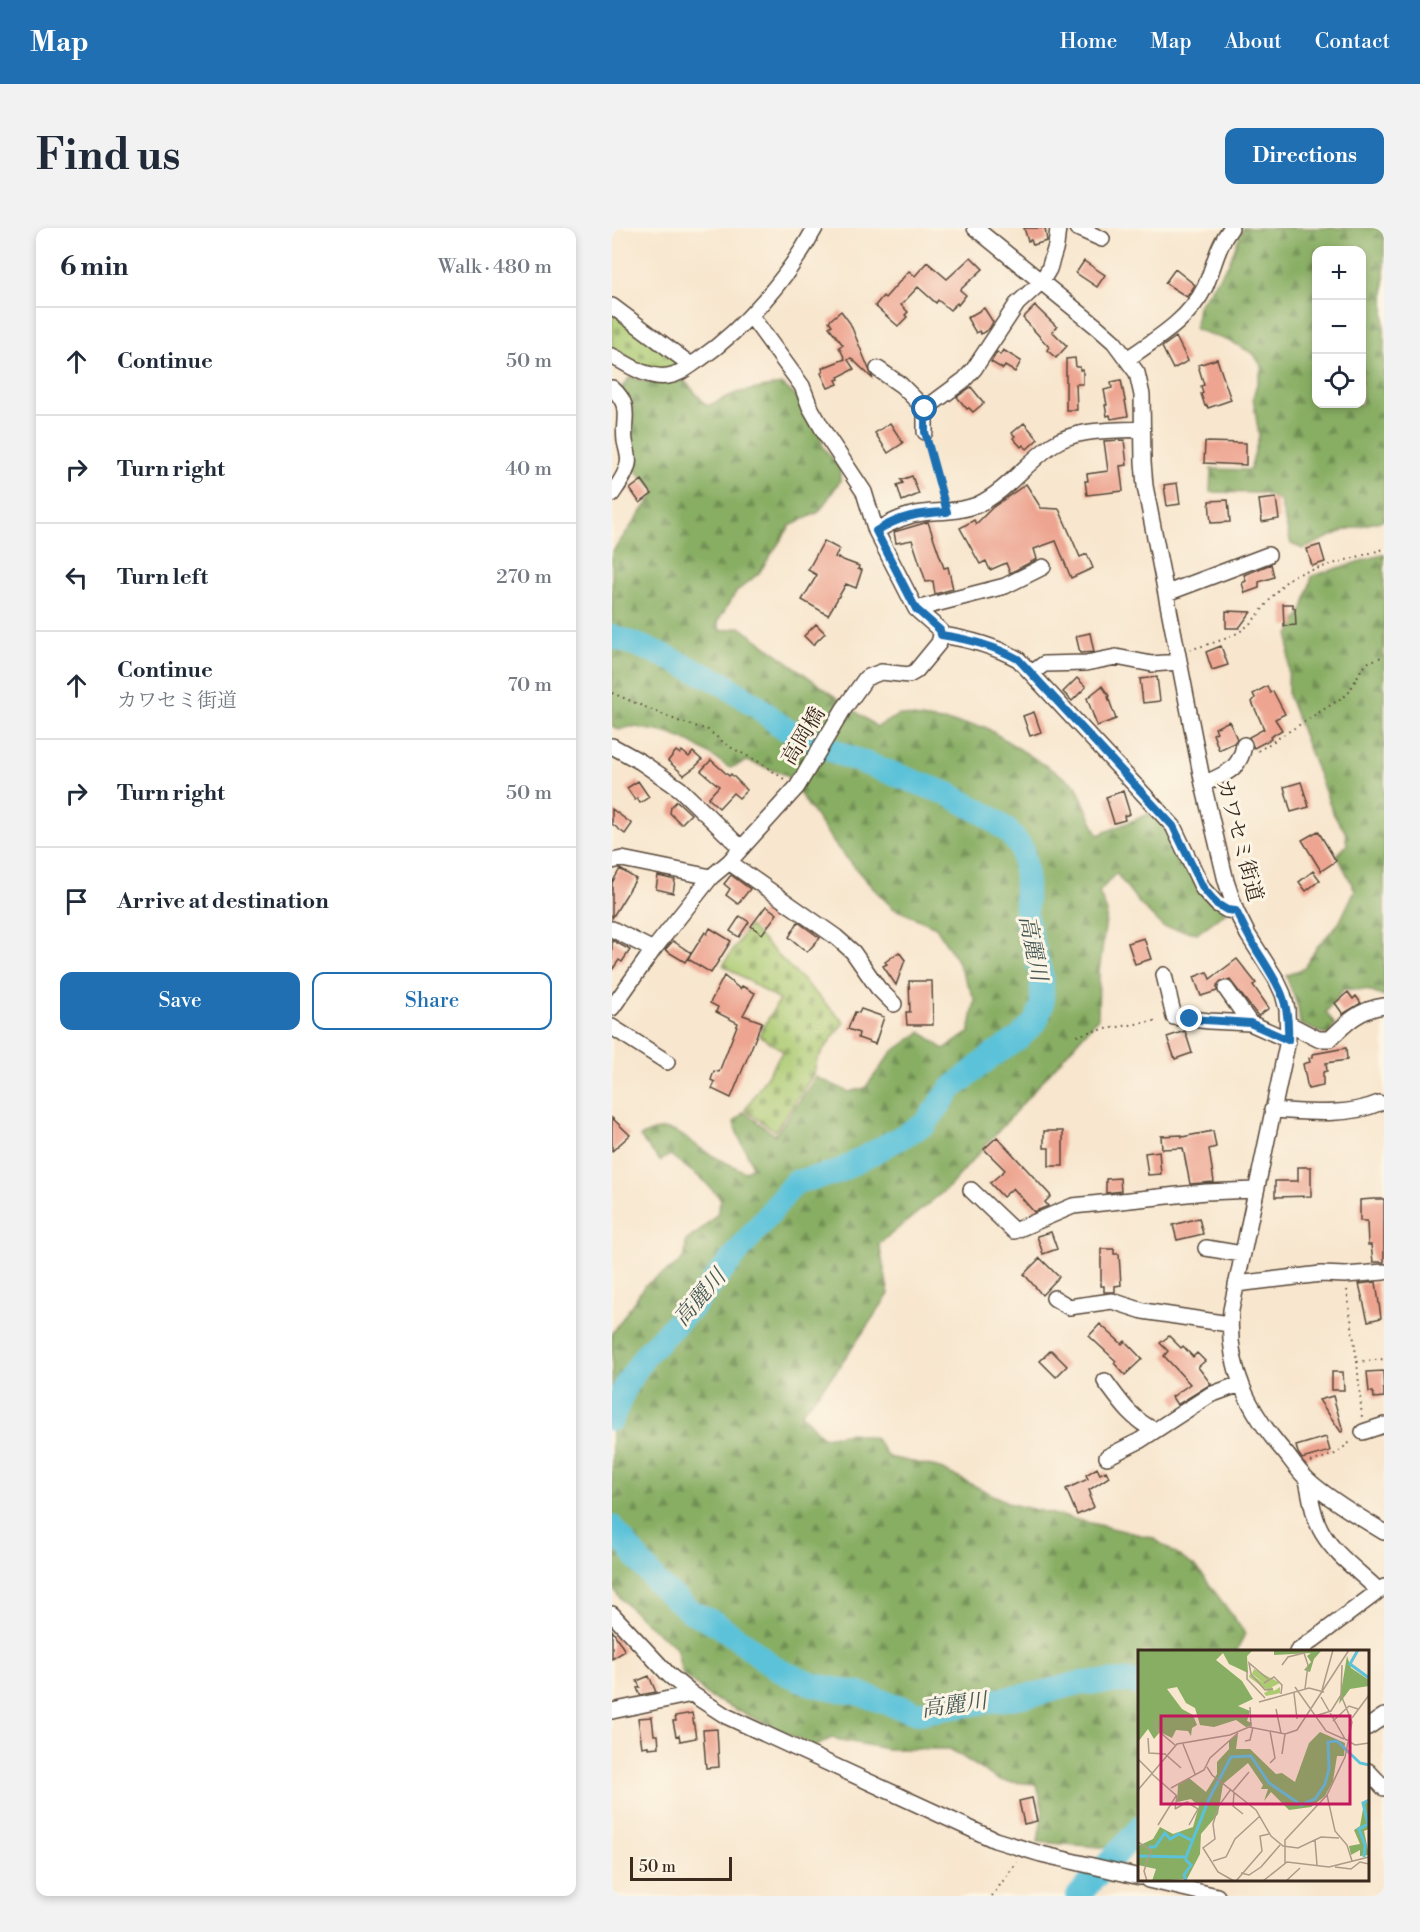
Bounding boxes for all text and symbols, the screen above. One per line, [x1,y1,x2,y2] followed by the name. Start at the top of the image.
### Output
[30,25,89,60] text: Map
[1060,29,1117,55] text: Home
[1150,29,1192,55] text: Map
[1225,29,1282,55] text: About
[1315,29,1390,55] text: Contact
[1225,128,1384,184] button: Directions
[36,130,180,183] text: Find us
[1312,246,1366,408] map controls
[1312,246,1366,300] button: +
[60,251,128,283] text: 6 min
[438,255,552,280] text: Walk · 480 m
[1312,300,1366,354] button: −
[60,345,93,378] icon: ahead
[117,348,213,375] text: Continue
[506,349,552,374] text: 50 m
[1312,354,1366,408] button: locate
[911,395,937,421] route start
[60,453,93,486] icon: right
[117,456,225,483] text: Turn right
[505,457,552,482] text: 40 m
[60,561,93,594] icon: left
[117,564,208,591] text: Turn left
[496,565,552,590] text: 270 m
[117,657,213,684] text: Continue
[60,669,93,702] icon: ahead
[508,673,552,698] text: 70 m
[117,689,237,714] text: カワセミ街道
[776,703,831,770] street label: 高岡橋
[1210,776,1268,904] street label: カワセミ街道
[60,777,93,810] icon: right
[117,780,225,807] text: Turn right
[506,781,552,806] text: 50 m
[60,885,93,918] icon: arrive
[117,888,329,915] text: Arrive at destination
[1013,913,1052,985] water label: 高麗川
[60,972,300,1030] button: Save
[312,972,552,1030] button: Share
[1176,1005,1202,1031] route end
[668,1263,733,1332] water label: 高麗川
[1138,1650,1369,1881] inset map
[920,1687,991,1723] water label: 高麗川
[630,1854,732,1882] scale bar
[639,1857,676,1877] text: 50 m

